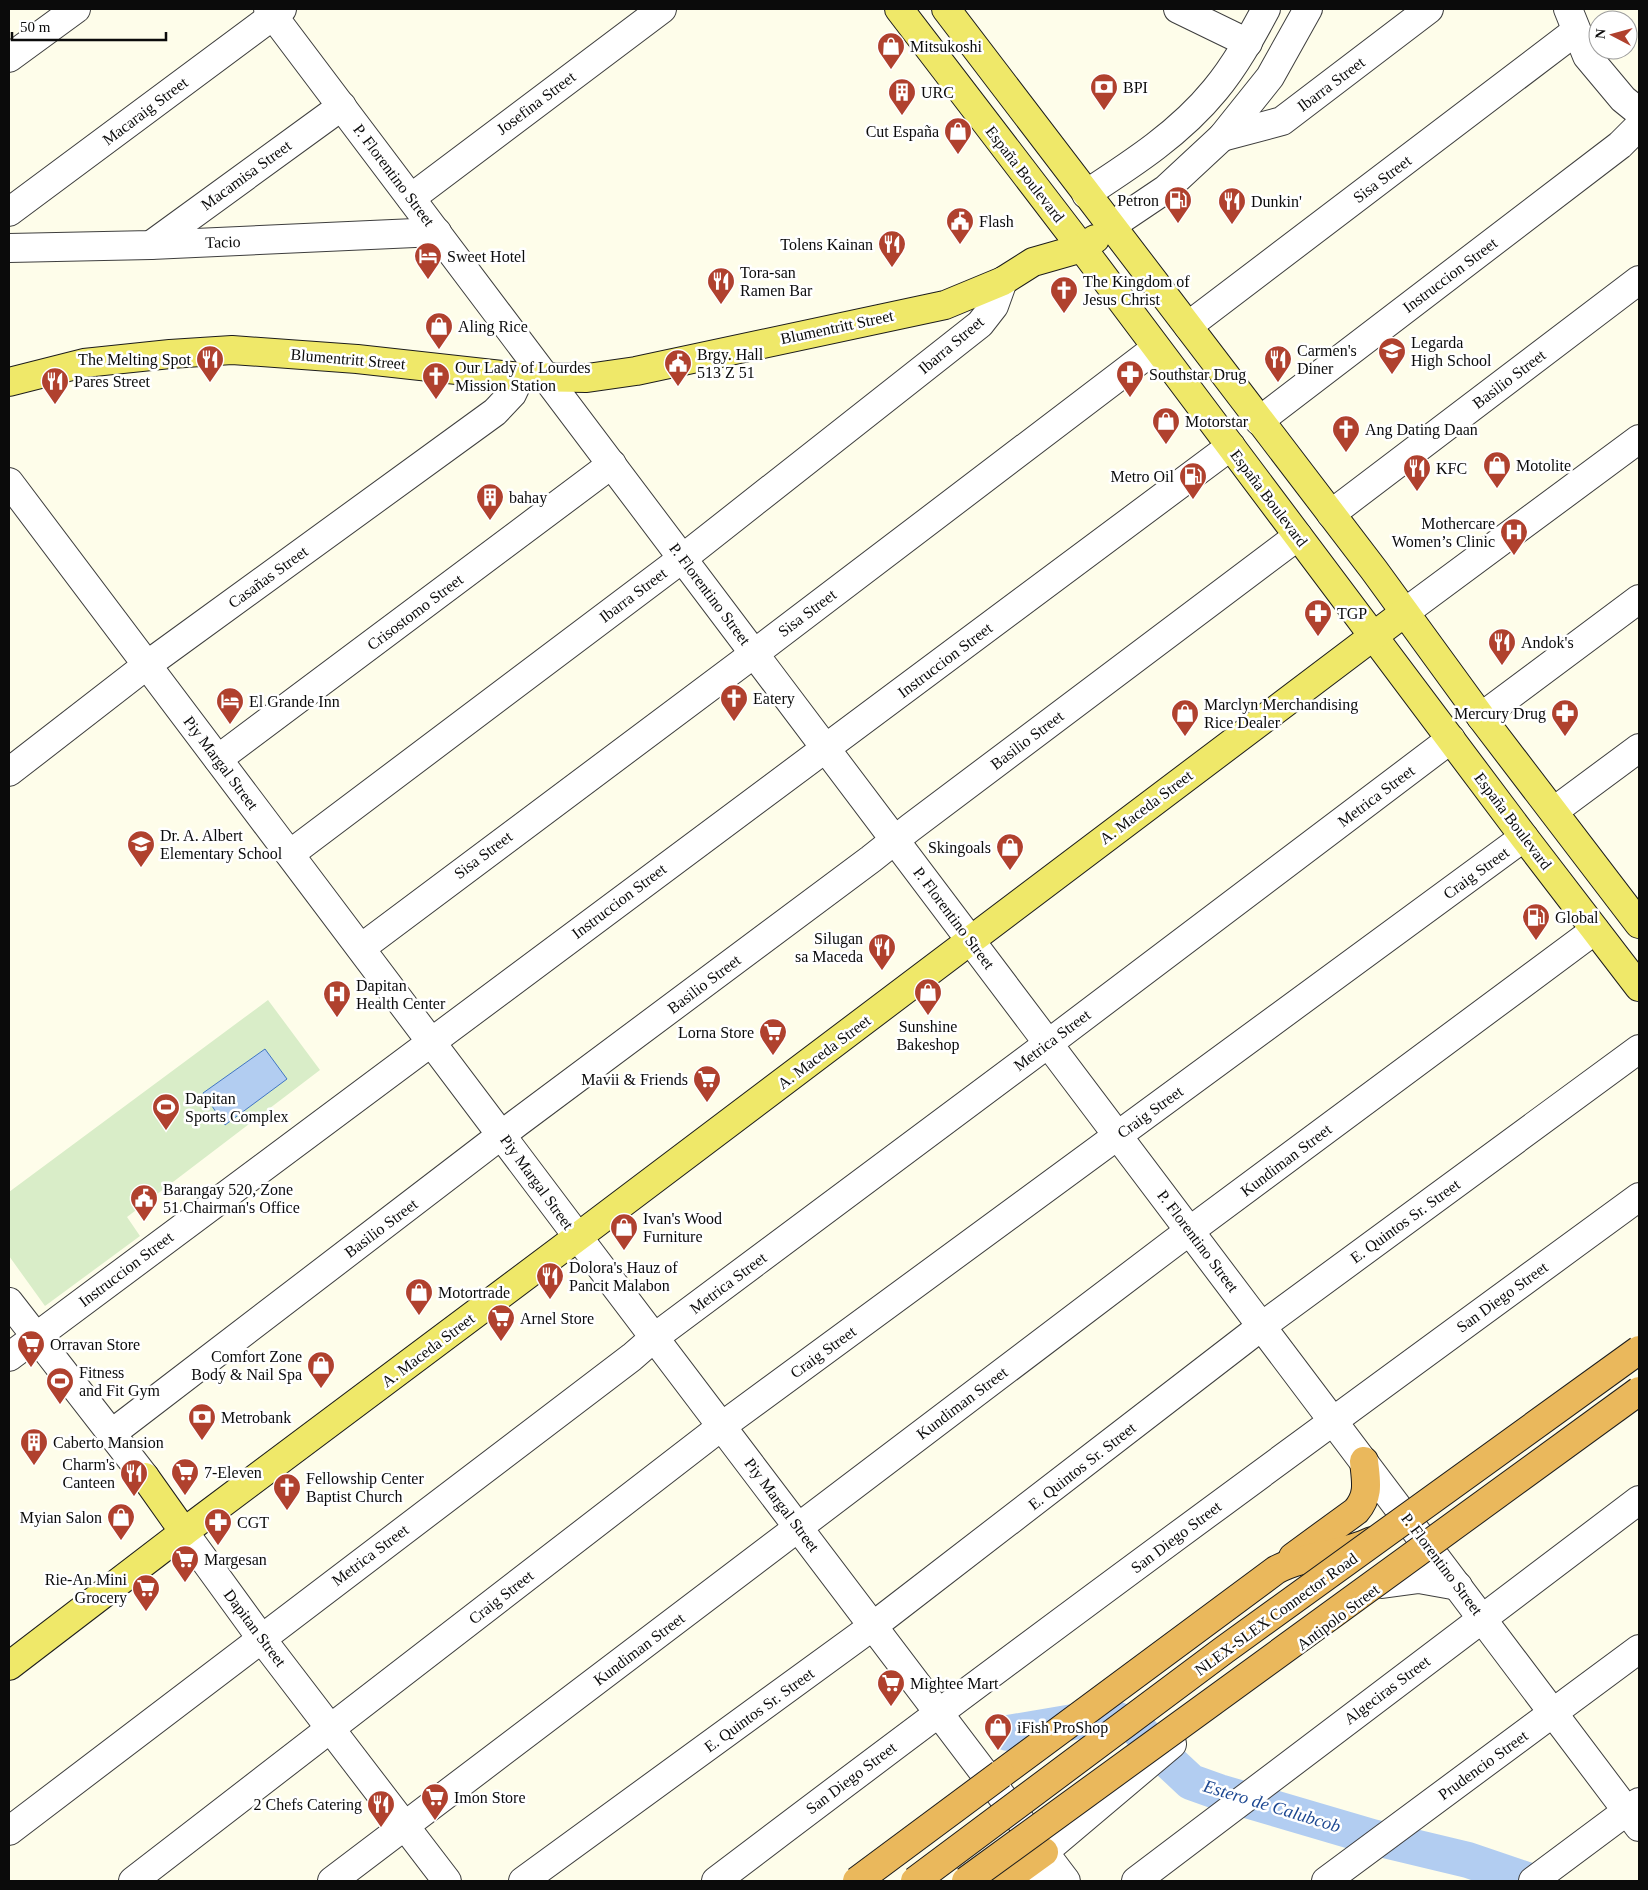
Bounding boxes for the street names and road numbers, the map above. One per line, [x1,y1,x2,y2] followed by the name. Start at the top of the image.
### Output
[1294,53,1368,115] street label: Ibarra Street
[493,68,579,138] street label: Josefina Street
[99,73,192,149] street label: Macaraig Street
[350,121,438,230] street label: P. Florentino Street
[982,123,1068,226] street label: España Boulevard
[198,136,295,213] street label: Macamisa Street
[1350,151,1415,206] street label: Sisa Street
[205,233,241,251] street label: Tacio
[1400,234,1501,316] street label: Instruccion Street
[779,307,896,347] street label: Blumentritt Street
[915,313,987,377] street label: Ibarra Street
[290,346,407,373] street label: Blumentritt Street
[1469,346,1549,412] street label: Basilio Street
[1226,446,1311,550] street label: España Boulevard
[666,540,754,649] street label: P. Florentino Street
[225,542,311,611] street label: Casañas Street
[596,564,670,626] street label: Ibarra Street
[364,570,467,653] street label: Crisostomo Street
[775,585,840,640] street label: Sisa Street
[895,619,996,701] street label: Instruccion Street
[987,707,1067,773] street label: Basilio Street
[180,713,262,814] street label: Piy Margal Street
[1335,761,1418,830] street label: Metrica Street
[1096,766,1196,847] street label: A. Maceda Street
[1470,769,1555,873] street label: España Boulevard
[451,827,516,882] street label: Sisa Street
[1440,843,1513,903] street label: Craig Street
[569,860,670,942] street label: Instruccion Street
[910,864,998,973] street label: P. Florentino Street
[664,951,744,1017] street label: Basilio Street
[1011,1005,1094,1074] street label: Metrica Street
[774,1011,874,1092] street label: A. Maceda Street
[1114,1082,1187,1142] street label: Craig Street
[1237,1120,1335,1200] street label: Kundiman Street
[496,1131,577,1234] street label: Piy Margal Street
[1347,1175,1463,1266] street label: E. Quintos Sr. Street
[1154,1187,1242,1296] street label: P. Florentino Street
[341,1195,421,1261] street label: Basilio Street
[76,1228,177,1310] street label: Instruccion Street
[687,1248,770,1317] street label: Metrica Street
[1453,1258,1552,1337] street label: San Diego Street
[378,1309,478,1390] street label: A. Maceda Street
[787,1322,860,1382] street label: Craig Street
[913,1363,1011,1443] street label: Kundiman Street
[1025,1419,1139,1513] street label: E. Quintos Sr. Street
[741,1455,823,1556] street label: Piy Margal Street
[1128,1497,1225,1577] street label: San Diego Street
[1398,1510,1486,1619] street label: P. Florentino Street
[329,1520,412,1589] street label: Metrica Street
[1192,1549,1360,1679] street label: NLEX-SLEX Connector Road
[465,1566,538,1628] street label: Craig Street
[1294,1580,1383,1654] street label: Antipolo Street
[220,1586,290,1671] street label: Dapitan Street
[590,1609,688,1689] street label: Kundiman Street
[1341,1652,1434,1728] street label: Algeciras Street
[701,1664,817,1755] street label: E. Quintos Sr. Street
[1435,1727,1531,1803] street label: Prudencio Street
[803,1738,900,1818] street label: San Diego Street

